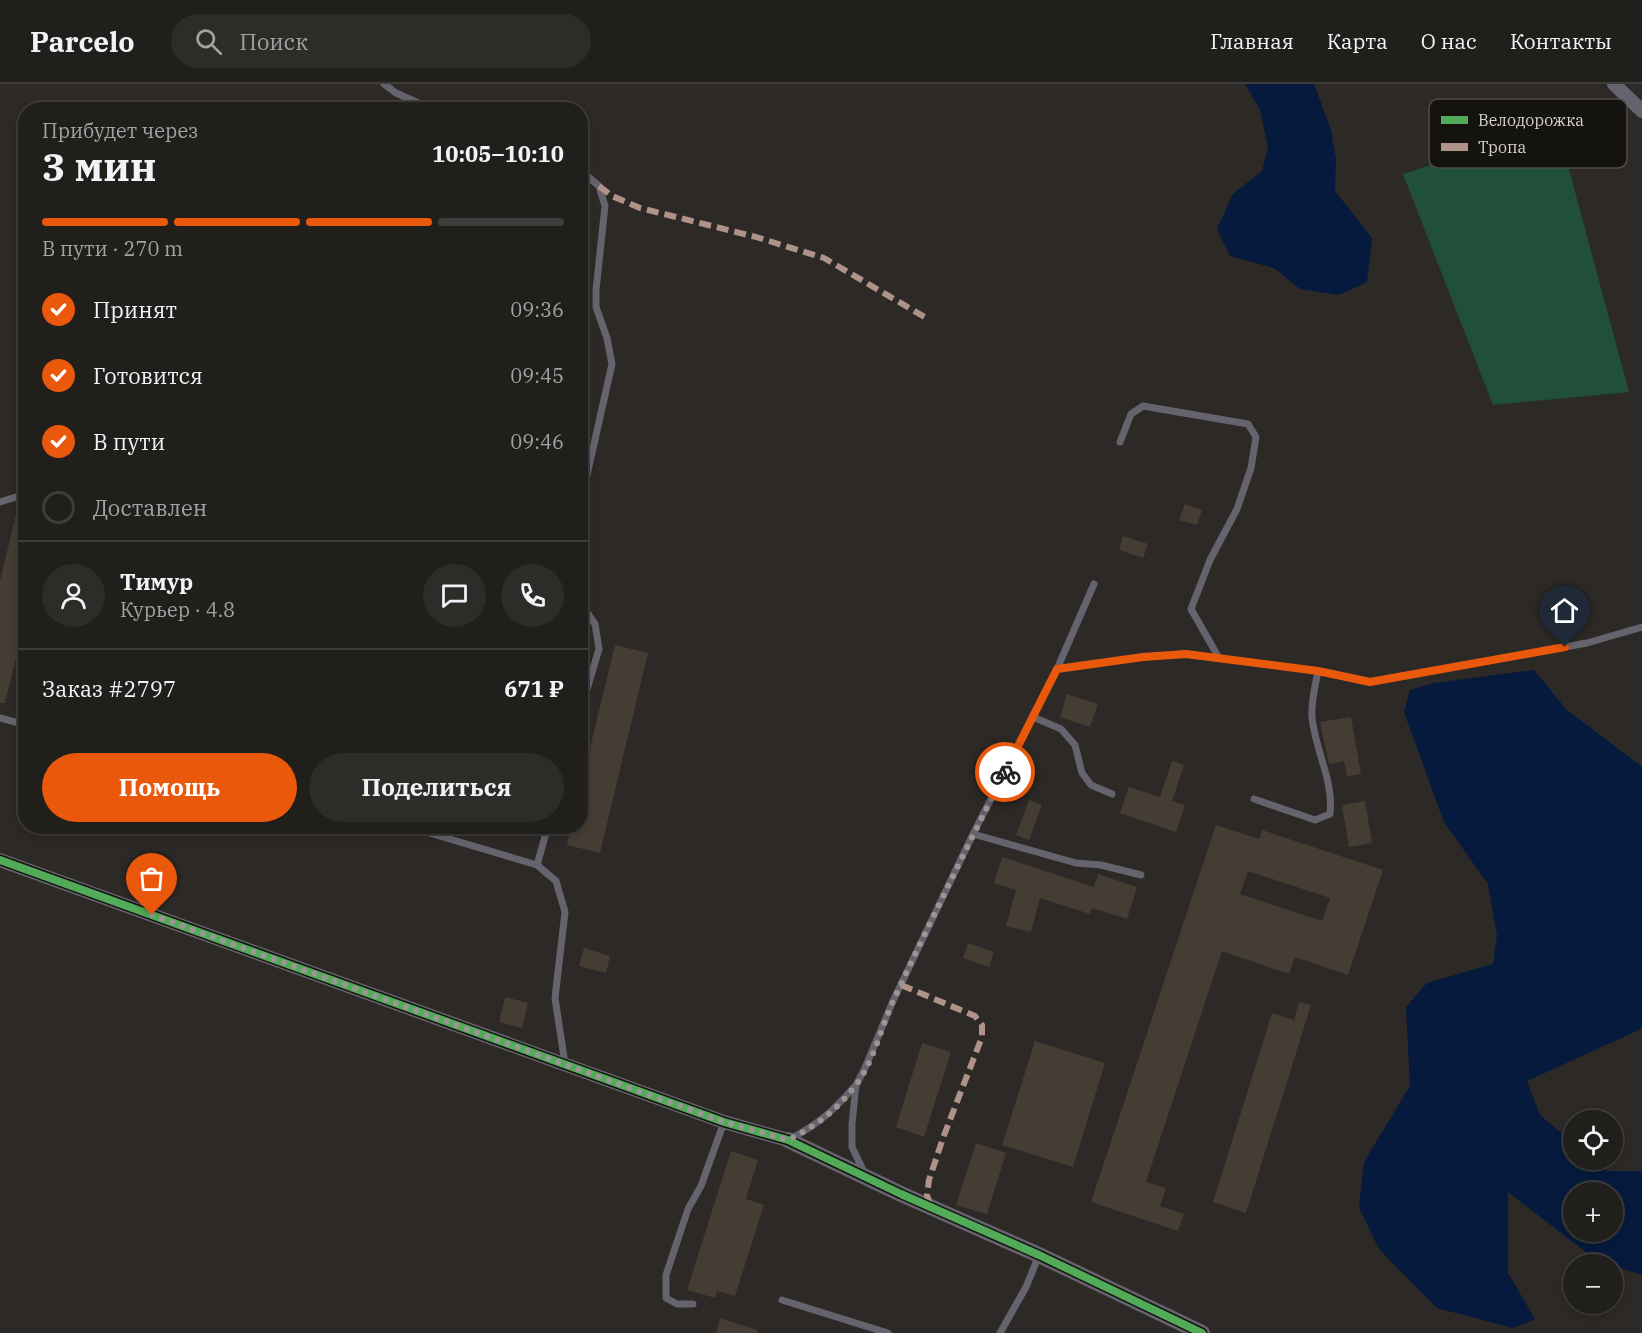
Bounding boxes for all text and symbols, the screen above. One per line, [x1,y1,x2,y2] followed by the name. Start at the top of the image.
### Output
[171,14,591,68] search box
[30,23,135,60] text: Parcelo
[192,25,225,58] icon: search
[240,27,308,56] text: Поиск
[1210,27,1294,55] text: Главная
[1327,27,1388,55] text: Карта
[1421,27,1477,55] text: О нас
[1510,27,1612,55] text: Контакты
[1429,99,1627,168] legend
[1478,110,1584,130] text: Велодорожка
[42,117,198,144] text: Прибудет через
[1478,137,1527,157] text: Тропа
[432,139,564,168] text: 10:05–10:10
[42,141,156,192] text: 3 мин
[42,235,183,262] text: В пути · 270 m
[42,293,75,326] icon: check
[93,295,177,324] text: Принят
[510,296,564,323] text: 09:36
[42,359,75,392] icon: check
[93,361,203,390] text: Готовится
[510,362,564,389] text: 09:45
[42,425,75,458] icon: check
[93,427,165,456] text: В пути
[510,428,564,455] text: 09:46
[93,493,207,522] text: Доставлен
[42,564,105,627] button: person
[423,564,486,627] button: chat
[501,564,564,627] button: phone
[120,567,193,596] text: Тимур
[1539,585,1590,647] pin
[1548,594,1581,627] icon: home
[120,596,235,623] text: Курьер · 4.8
[42,674,176,703] text: Заказ #2797
[504,674,564,703] text: 671 ₽
[975,742,1035,802] courier
[42,753,297,822] button: Помощь
[309,753,564,822] button: Поделиться
[989,756,1022,789] icon: bike
[126,853,177,915] pin
[135,862,168,895] icon: bag
[1563,1110,1623,1314] map controls
[1563,1110,1623,1170] button: locate
[1563,1182,1623,1242] button: +
[1563,1254,1623,1314] button: −

